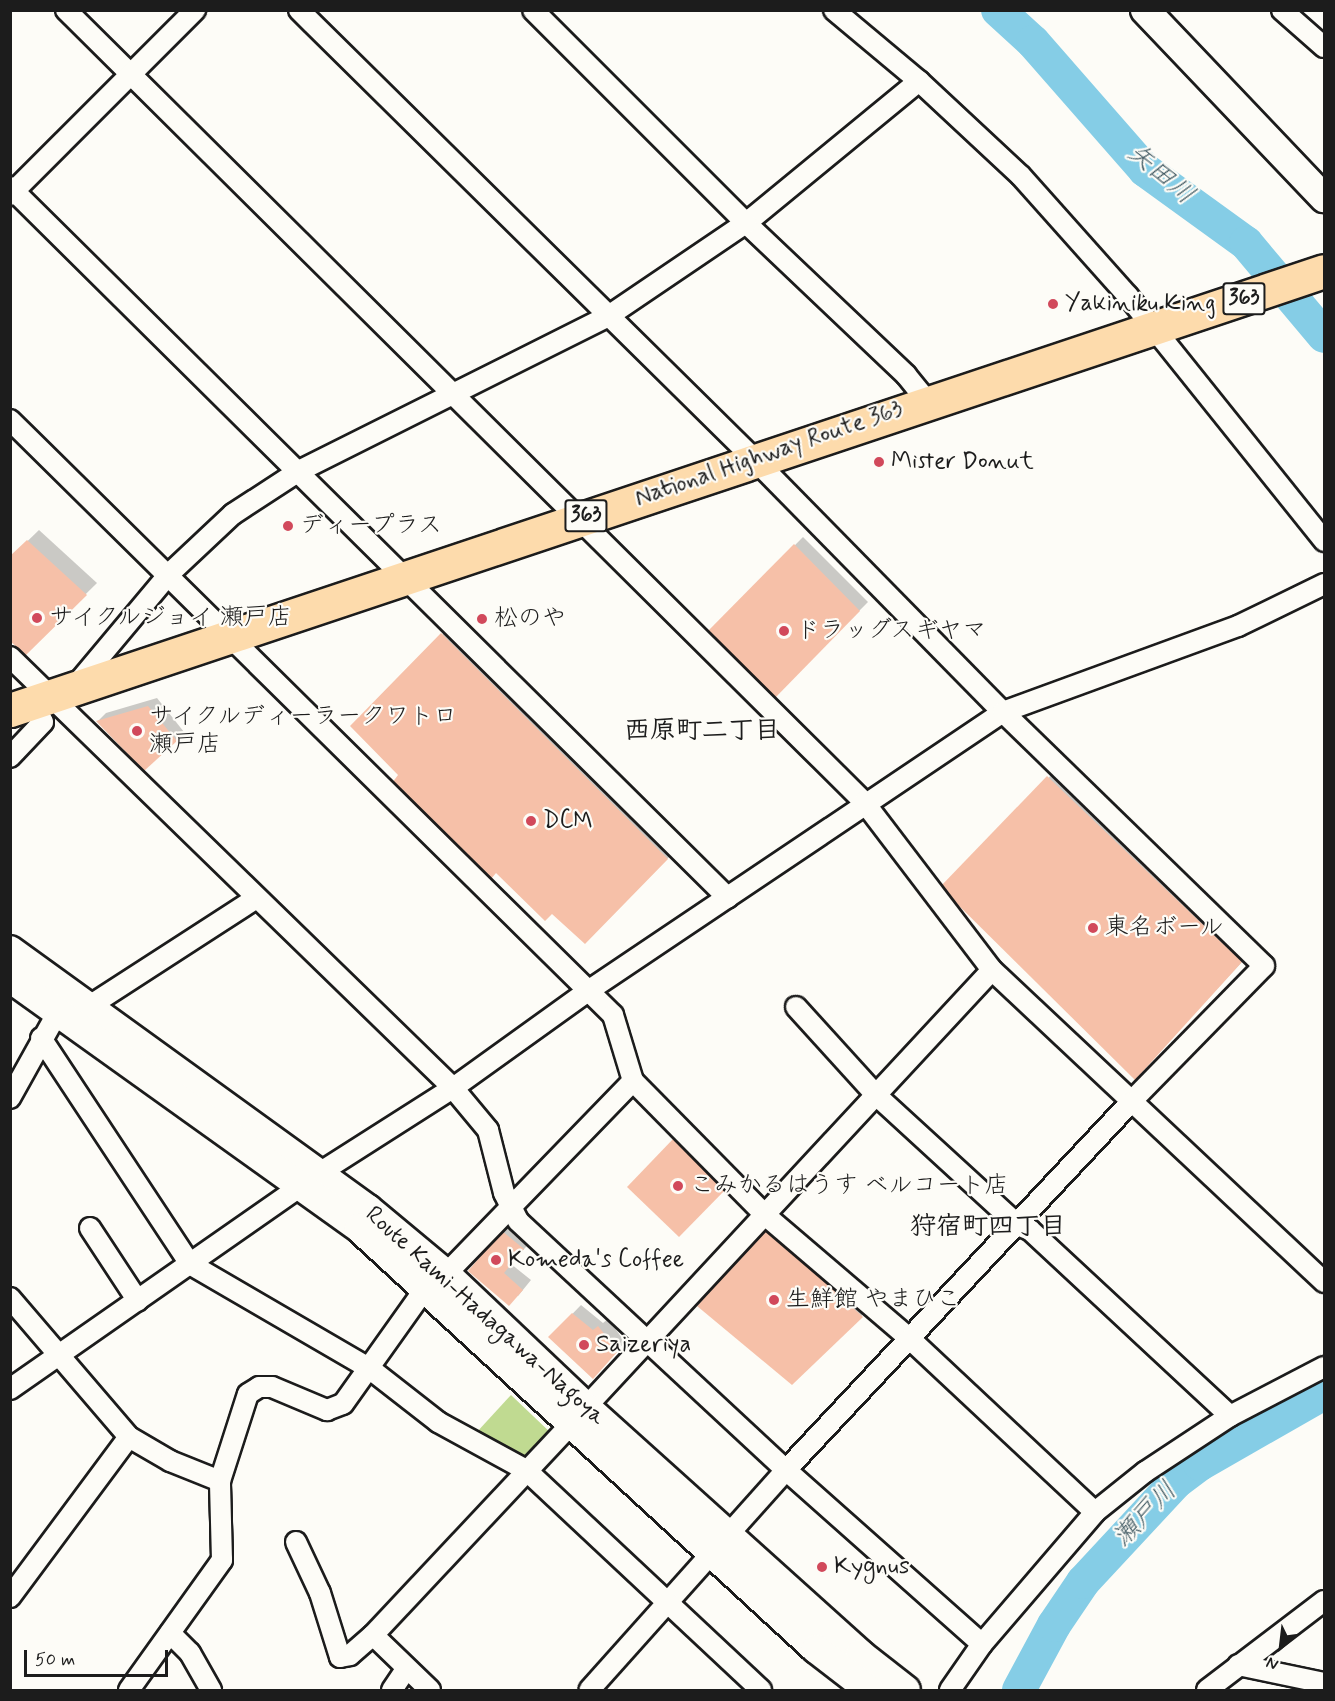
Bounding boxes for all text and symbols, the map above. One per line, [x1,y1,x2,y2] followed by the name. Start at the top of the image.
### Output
[1120,138,1200,212] water label: 矢田川
[1222,280,1266,318] road number: 363
[1065,290,1212,318] place label: Yakiniku King
[1046,297,1060,311] marker: Yakiniku King
[636,396,902,512] street label: National Highway Route 363
[891,448,1022,476] place label: Mister Donut
[872,455,886,469] marker: Mister Donut
[564,497,608,535] road number: 363
[300,512,444,540] place label: ディープラス
[281,519,295,533] marker: ディープラス
[49,604,295,632] place label: サイクルジョイ 瀬戸店
[494,605,566,633] place label: 松のや
[30,611,44,625] marker: サイクルジョイ 瀬戸店
[475,612,489,626] marker: 松のや
[796,617,988,645] place label: ドラッグスギヤマ
[777,624,791,638] marker: ドラッグスギヤマ
[149,703,461,759] place label: サイクルディーラークワトロ 瀬戸店
[624,716,780,748] district label: 西原町二丁目
[130,724,144,738] marker: サイクルディーラークワトロ 瀬戸店
[543,807,593,835] place label: DCM
[524,814,538,828] marker: DCM
[1105,914,1225,942] place label: 東名ボール
[1086,921,1100,935] marker: 東名ボール
[690,1172,1008,1200] place label: こみかるはうす ベルコート店
[671,1179,685,1193] marker: こみかるはうす ベルコート店
[356,1198,614,1434] street label: Route Kami-Hadagawa-Nagoya
[910,1212,1066,1244] district label: 狩宿町四丁目
[508,1246,687,1274] place label: Komeda's Coffee
[489,1253,503,1267] marker: Komeda's Coffee
[786,1286,960,1314] place label: 生鮮館 やまひこ
[767,1293,781,1307] marker: 生鮮館 やまひこ
[596,1331,691,1359] place label: Saizeriya
[577,1338,591,1352] marker: Saizeriya
[1108,1476,1184,1554] water label: 瀬戸川
[834,1553,910,1581] place label: Kygnus
[815,1560,829,1574] marker: Kygnus
[1251,1617,1311,1677] north arrow
[27,1638,171,1676] scale bar
[35,1648,75,1672] text: 50 m
[1263,1652,1282,1675] text: N

